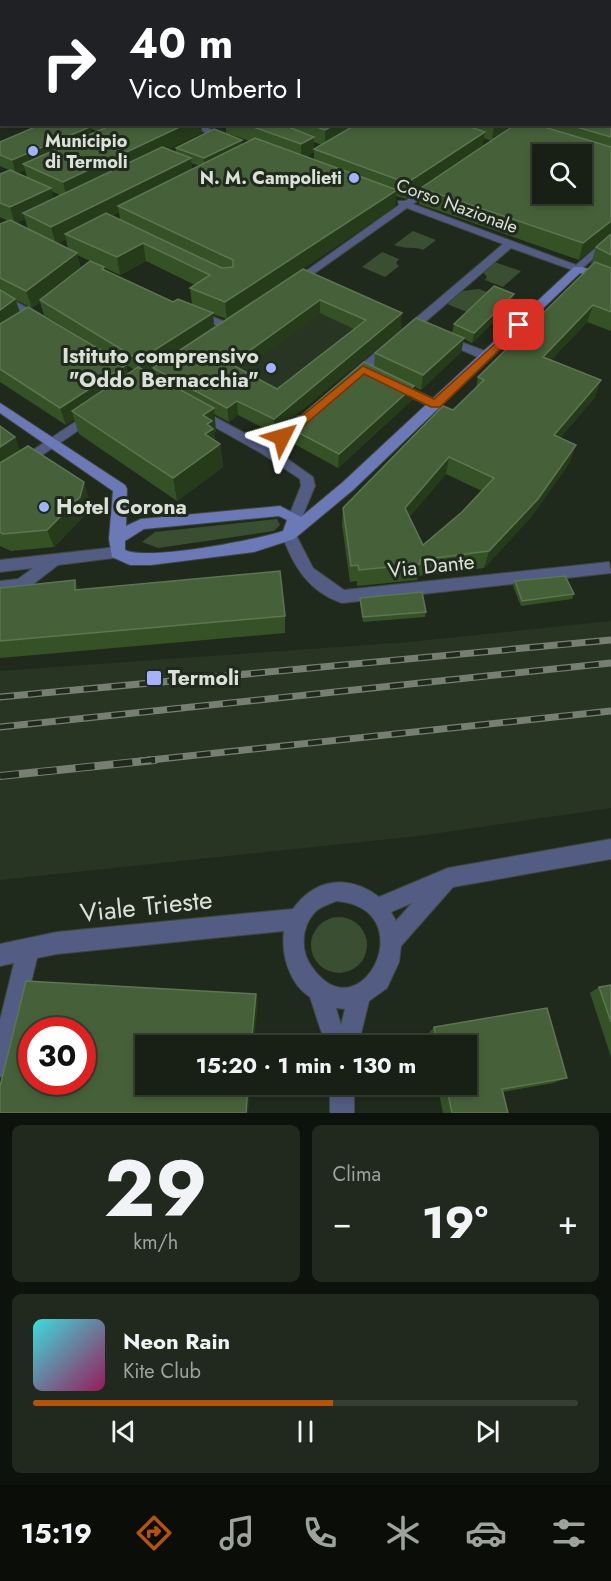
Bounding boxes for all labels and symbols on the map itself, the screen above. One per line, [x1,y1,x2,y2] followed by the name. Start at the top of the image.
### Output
[45,128,128,175] place label: Municipio di Termoli
[26,144,40,158] marker: Municipio di Termoli
[200,165,342,191] place label: N. M. Campolieti
[347,171,361,185] marker: N. M. Campolieti
[393,172,521,240] street label: Corso Nazionale
[493,299,544,350] pin
[62,341,259,395] place label: Istituto comprensivo "Oddo Bernacchia"
[264,361,278,375] marker: Istituto comprensivo "Oddo Bernacchia"
[250,405,314,469] position arrow
[56,492,187,522] place label: Hotel Corona
[37,500,51,514] marker: Hotel Corona
[386,547,476,585] street label: Via Dante
[168,663,239,693] place label: Termoli
[145,669,163,687] marker: Termoli
[78,880,214,932] street label: Viale Trieste
[18,1017,96,1095] speed limit sign: 30

